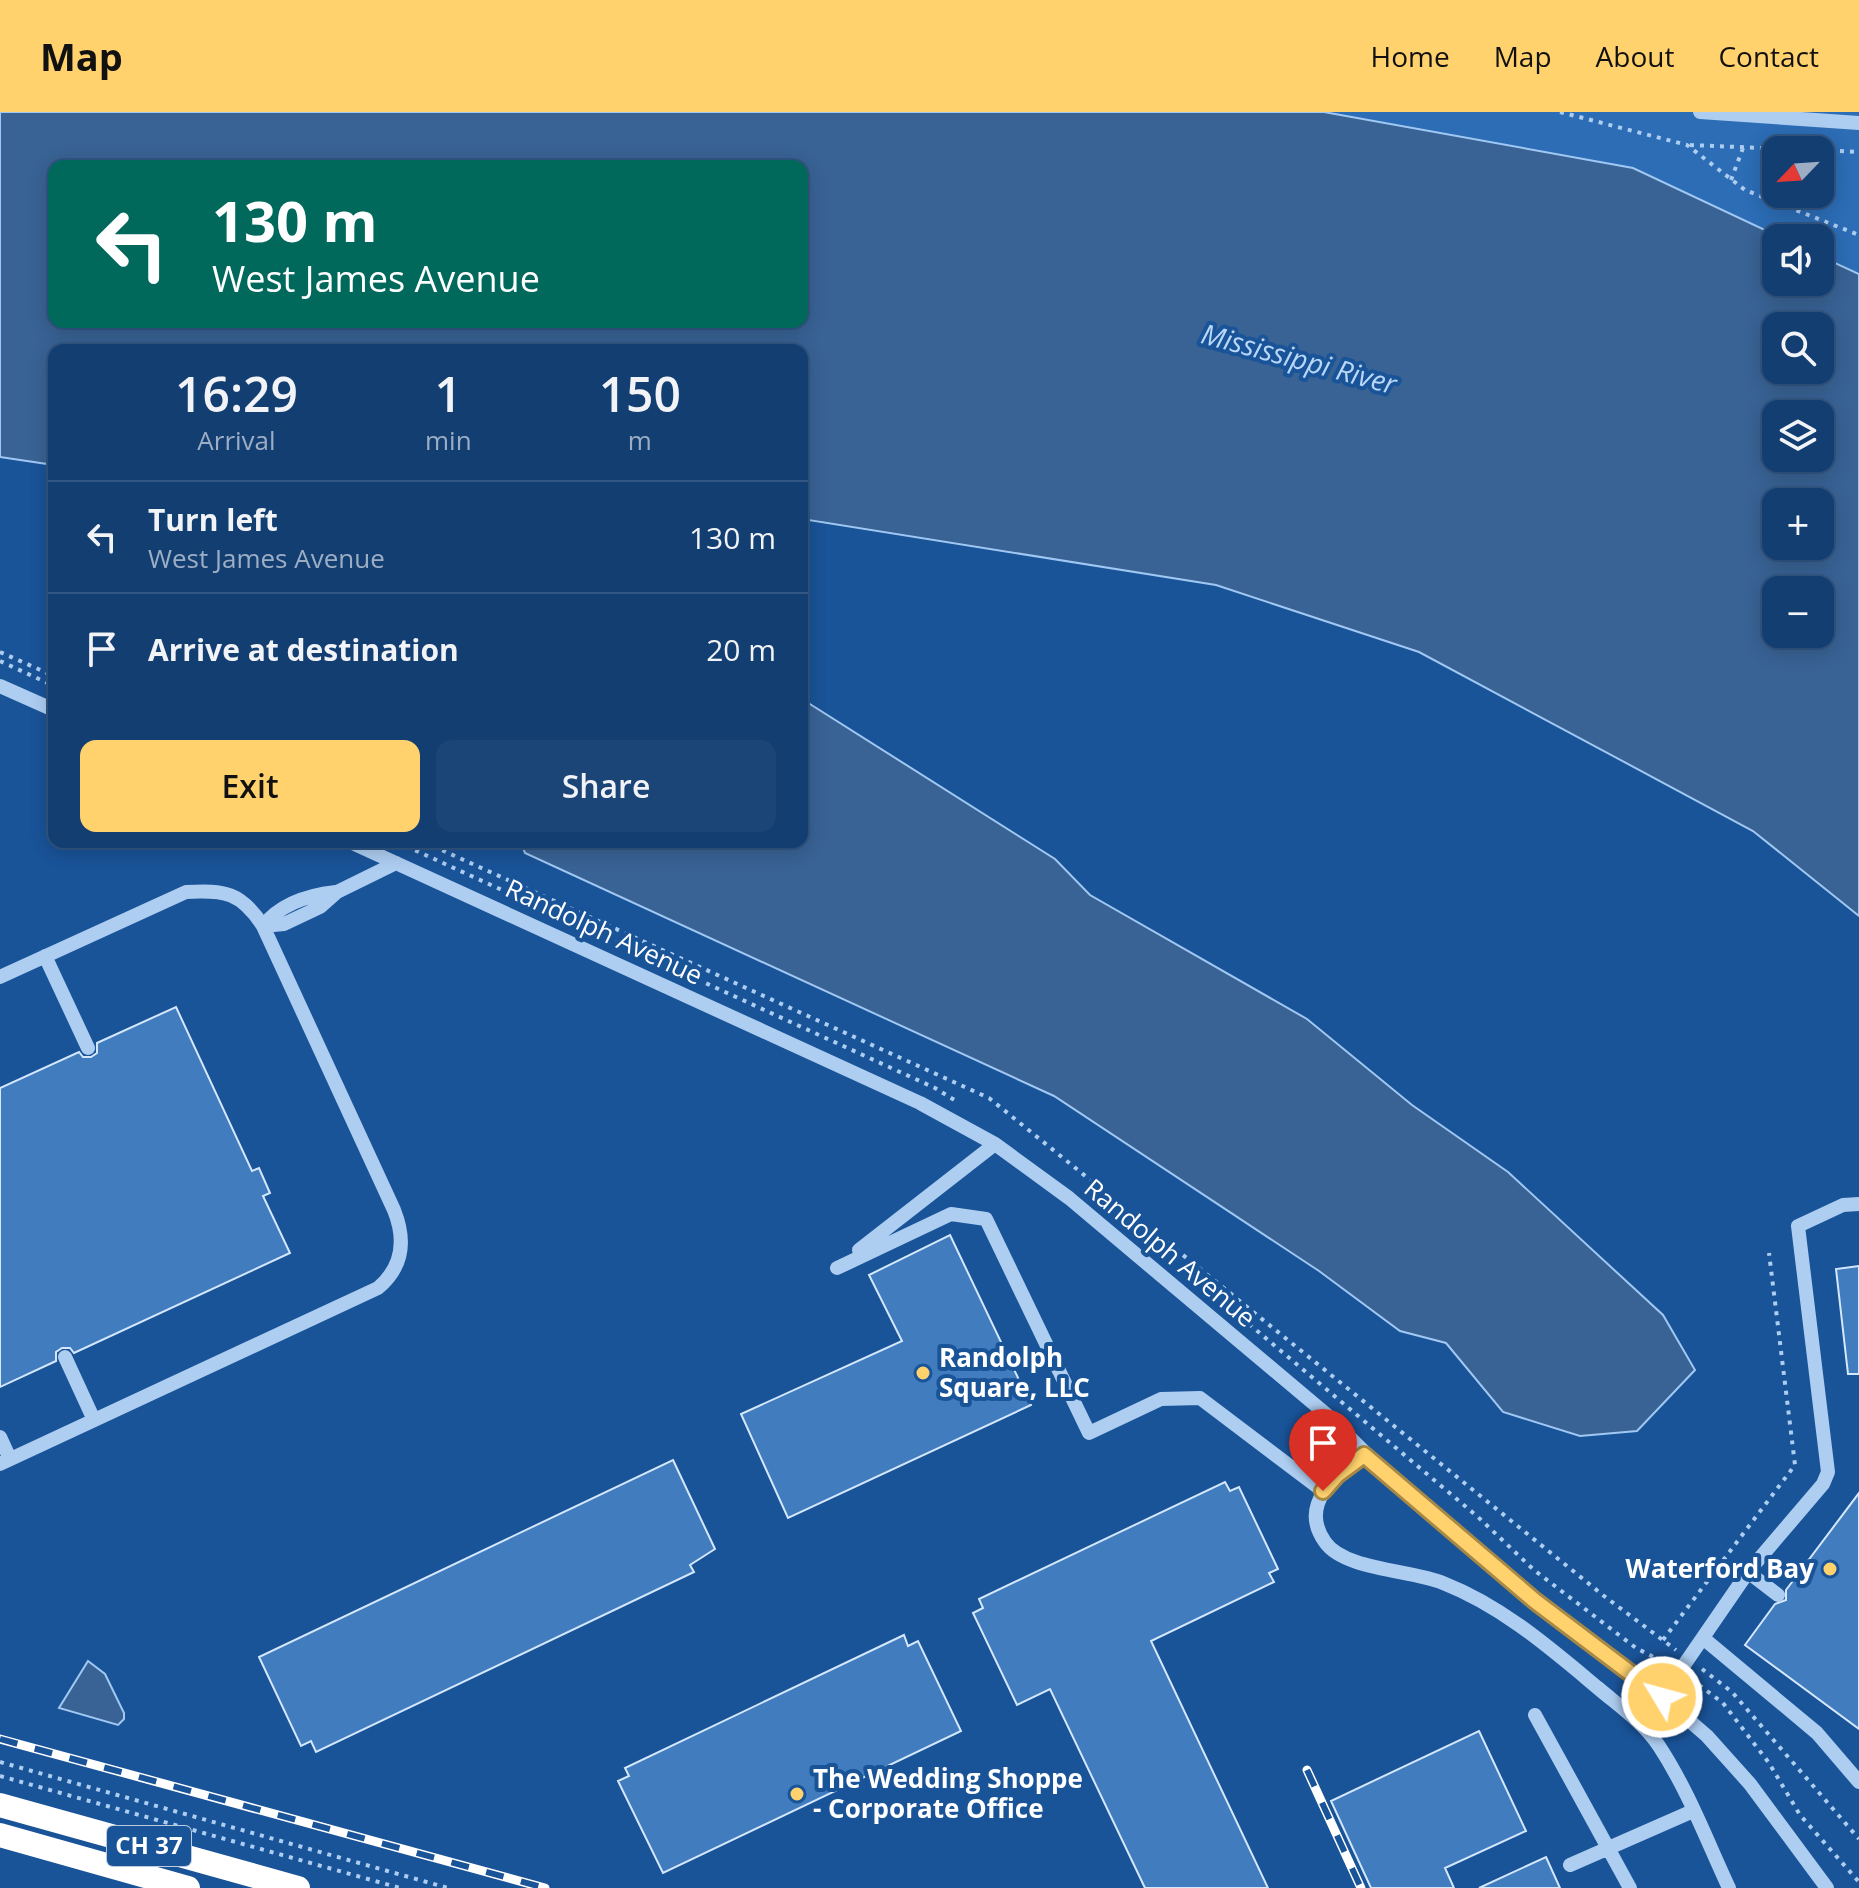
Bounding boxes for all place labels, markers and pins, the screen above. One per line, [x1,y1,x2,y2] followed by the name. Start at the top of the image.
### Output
[939,1339,1090,1405] place label: Randolph Square, LLC
[914,1364,932,1382] marker: Randolph Square, LLC
[1289,1409,1357,1491] pin
[1626,1550,1814,1586] place label: Waterford Bay
[1821,1560,1839,1578] marker: Waterford Bay
[813,1760,1083,1826] place label: The Wedding Shoppe - Corporate Office
[788,1785,806,1803] marker: The Wedding Shoppe - Corporate Office

